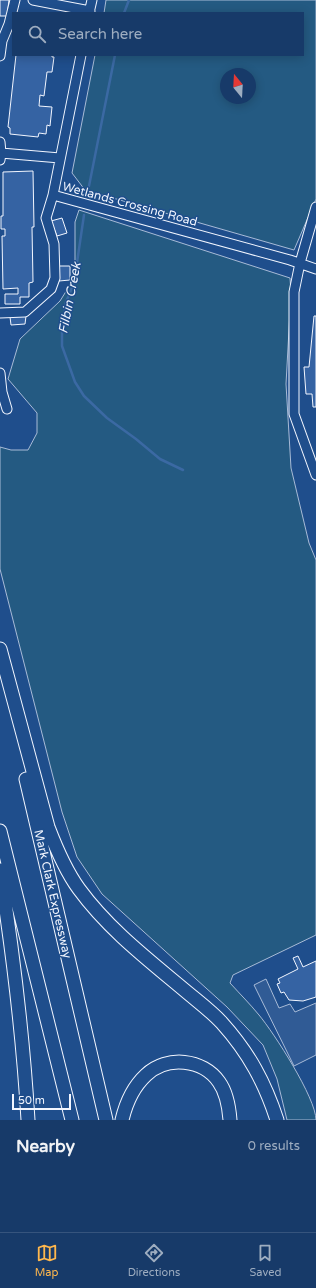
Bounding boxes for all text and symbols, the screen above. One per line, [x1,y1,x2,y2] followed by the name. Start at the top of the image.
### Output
[12,12,304,56] search box
[26,23,48,45] icon: search
[58,25,142,43] text: Search here
[220,68,256,104] north arrow
[61,179,199,229] street label: Wetlands Crossing Road
[55,260,85,335] water label: Filbin Creek
[31,828,75,960] street label: Mark Clark Expressway
[12,1092,71,1111] scale bar
[18,1094,45,1107] text: 50 m
[16,1136,75,1157] text: Nearby
[248,1138,300,1154] text: 0 results
[35,1242,58,1279] tab: Map
[128,1242,180,1279] tab: Directions
[250,1242,281,1279] tab: Saved

